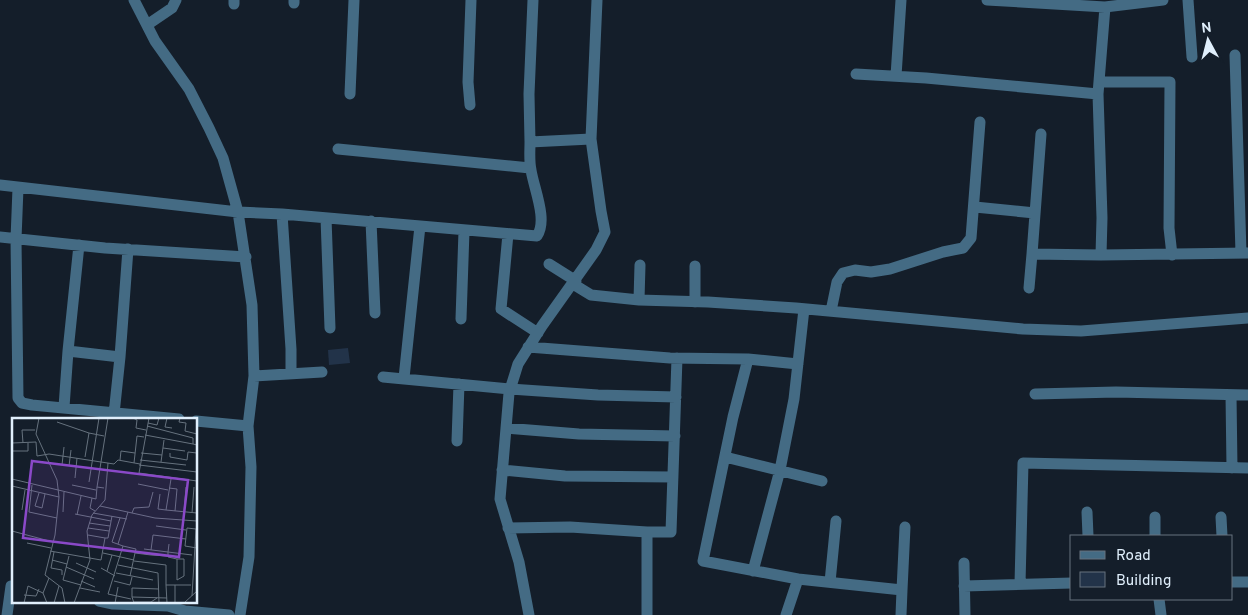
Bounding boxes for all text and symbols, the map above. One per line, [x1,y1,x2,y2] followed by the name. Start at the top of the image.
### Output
[1183,15,1233,65] north arrow
[1201,20,1213,38] text: N
[12,418,198,602] inset map
[1070,535,1233,600] legend
[1116,547,1151,566] text: Road
[1116,572,1171,591] text: Building

